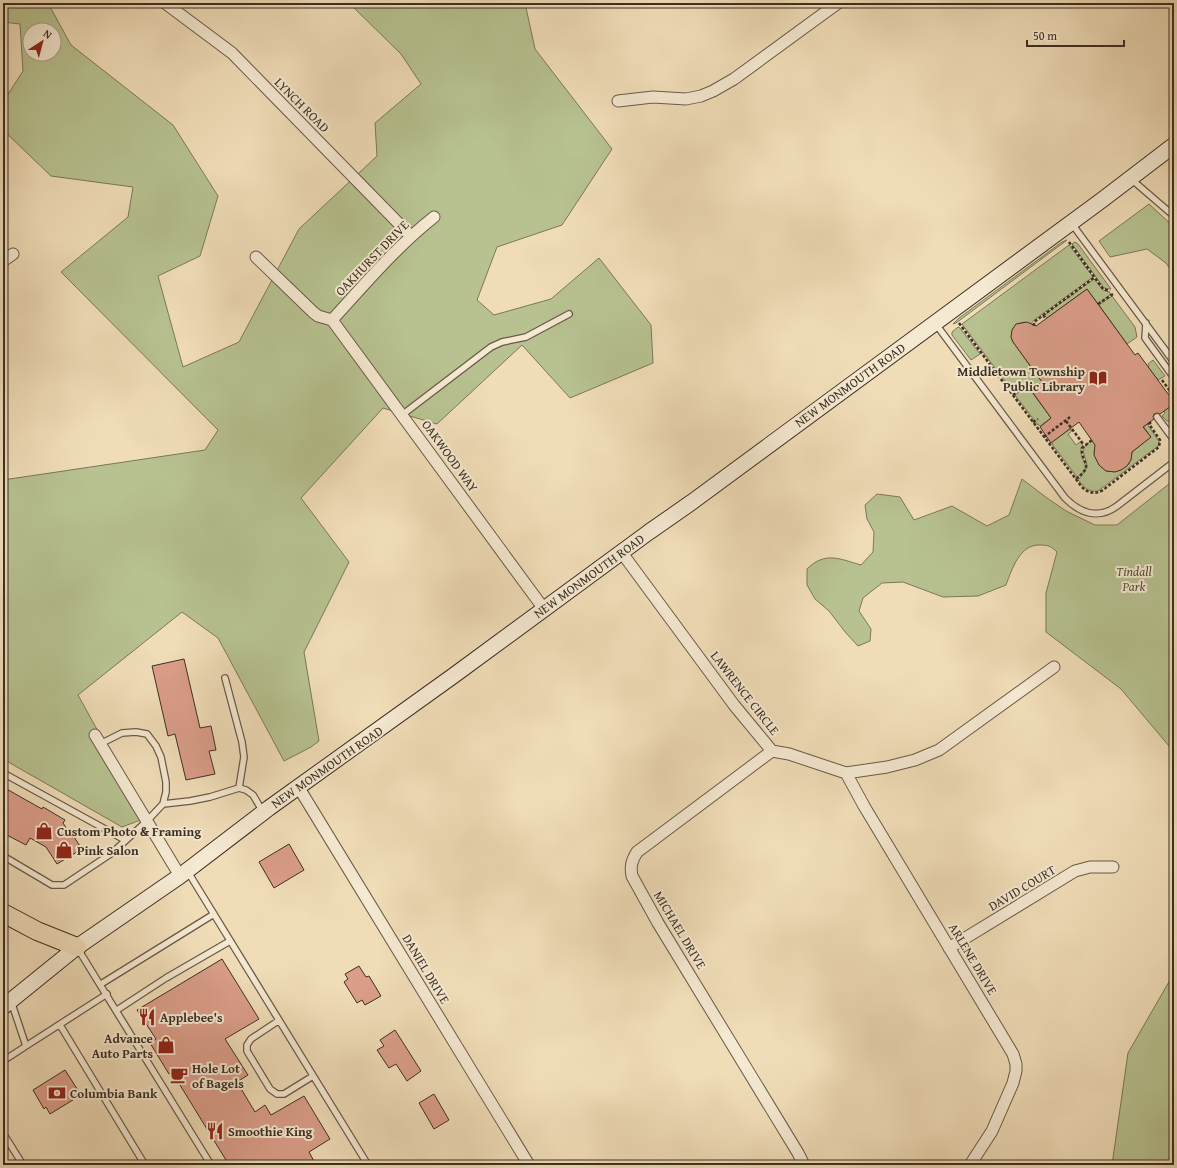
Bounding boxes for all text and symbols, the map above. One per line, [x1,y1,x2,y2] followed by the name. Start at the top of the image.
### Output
[22,22,62,62] north arrow
[1027,22,1124,48] scale bar
[40,25,56,43] text: N
[1033,27,1057,44] text: 50 m
[270,73,334,137] street label: LYNCH ROAD
[331,216,413,300] street label: OAKHURST DRIVE
[791,338,909,432] street label: NEW MONMOUTH ROAD
[957,362,1086,396] place label: Middletown Township Public Library
[1088,368,1108,388] library icon: Middletown Township Public Library
[417,416,483,496] street label: OAKWOOD WAY
[530,529,648,623] street label: NEW MONMOUTH ROAD
[1116,562,1152,596] park label: Tindall Park
[706,647,784,739] street label: LAWRENCE CIRCLE
[267,721,387,813] street label: NEW MONMOUTH ROAD
[34,821,54,841] shop icon: Custom Photo & Framing
[57,822,201,841] place label: Custom Photo & Framing
[54,840,74,860] shop icon: Pink Salon
[77,841,139,860] place label: Pink Salon
[985,860,1060,916] street label: DAVID COURT
[649,887,711,973] street label: MICHAEL DRIVE
[944,920,1002,999] street label: ARLENE DRIVE
[398,931,454,1008] street label: DANIEL DRIVE
[137,1007,157,1027] restaurant icon: Applebee's
[160,1008,223,1027] place label: Applebee's
[92,1029,153,1063] place label: Advance Auto Parts
[156,1035,176,1055] shop icon: Advance Auto Parts
[192,1059,244,1093] place label: Hole Lot of Bagels
[169,1065,189,1085] cafe icon: Hole Lot of Bagels
[47,1083,67,1103] bank icon: Columbia Bank
[70,1084,158,1103] place label: Columbia Bank
[205,1121,225,1141] restaurant icon: Smoothie King
[228,1122,313,1141] place label: Smoothie King

